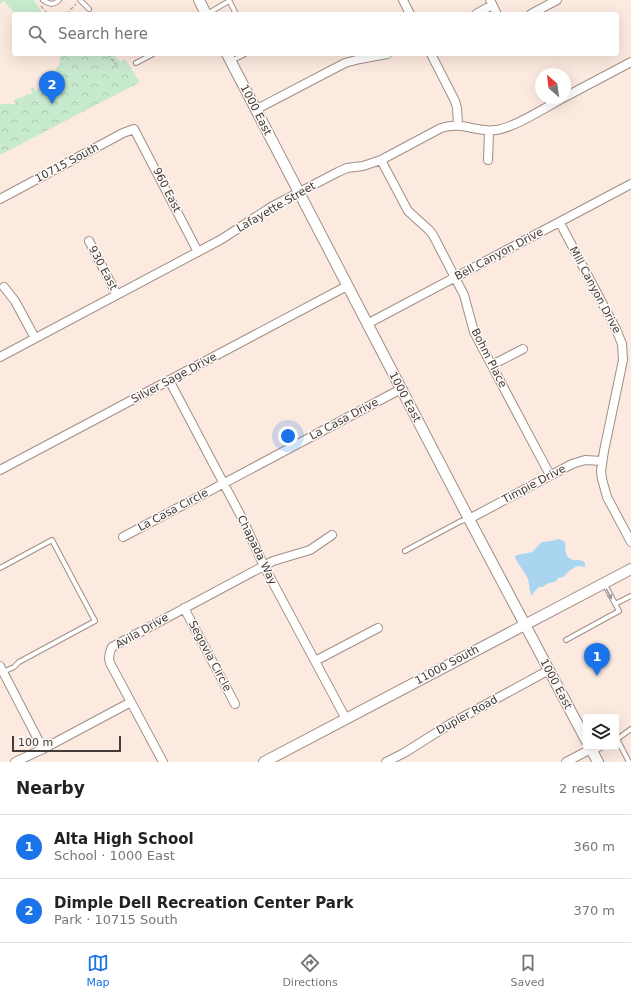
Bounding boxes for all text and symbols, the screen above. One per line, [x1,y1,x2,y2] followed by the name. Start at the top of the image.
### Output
[12,12,619,56] search box
[26,23,48,45] icon: search
[58,25,148,43] text: Search here
[535,68,571,104] north arrow
[39,71,65,104] pin: 2
[238,82,275,138] street label: 1000 East
[33,141,101,185] street label: 10715 South
[150,166,184,215] street label: 960 East
[234,179,318,235] street label: Lafayette Street
[453,225,546,283] street label: Bell Canyon Drive
[86,244,120,293] street label: 930 East
[567,244,624,336] street label: Mill Canyon Drive
[469,326,510,390] street label: Bohm Place
[129,350,219,406] street label: Silver Sage Drive
[386,370,424,425] street label: 1000 East
[307,395,381,443] street label: La Casa Drive
[278,426,298,446] your location
[499,462,568,507] street label: Timpie Drive
[136,486,211,534] street label: La Casa Circle
[235,513,280,587] street label: Chapada Way
[606,588,613,600] one-way arrow
[113,610,171,651] street label: Avila Drive
[186,618,234,694] street label: Segovia Circle
[413,643,481,687] street label: 11000 South
[584,643,610,676] pin: 1
[537,657,575,712] street label: 1000 East
[434,693,500,737] street label: Dupler Road
[583,714,619,750] map controls
[583,714,619,750] button: layers
[12,734,121,753] scale bar
[18,736,53,749] text: 100 m
[16,778,85,798] text: Nearby
[559,781,615,796] text: 2 results
[54,830,194,848] text: Alta High School
[24,839,34,854] text: 1
[573,839,615,854] text: 360 m
[54,848,175,863] text: School · 1000 East
[54,894,353,912] text: Dimple Dell Recreation Center Park
[24,903,34,918] text: 2
[573,903,615,918] text: 370 m
[54,912,178,927] text: Park · 10715 South
[86,952,110,989] tab: Map
[282,952,338,989] tab: Directions
[511,952,545,989] tab: Saved

